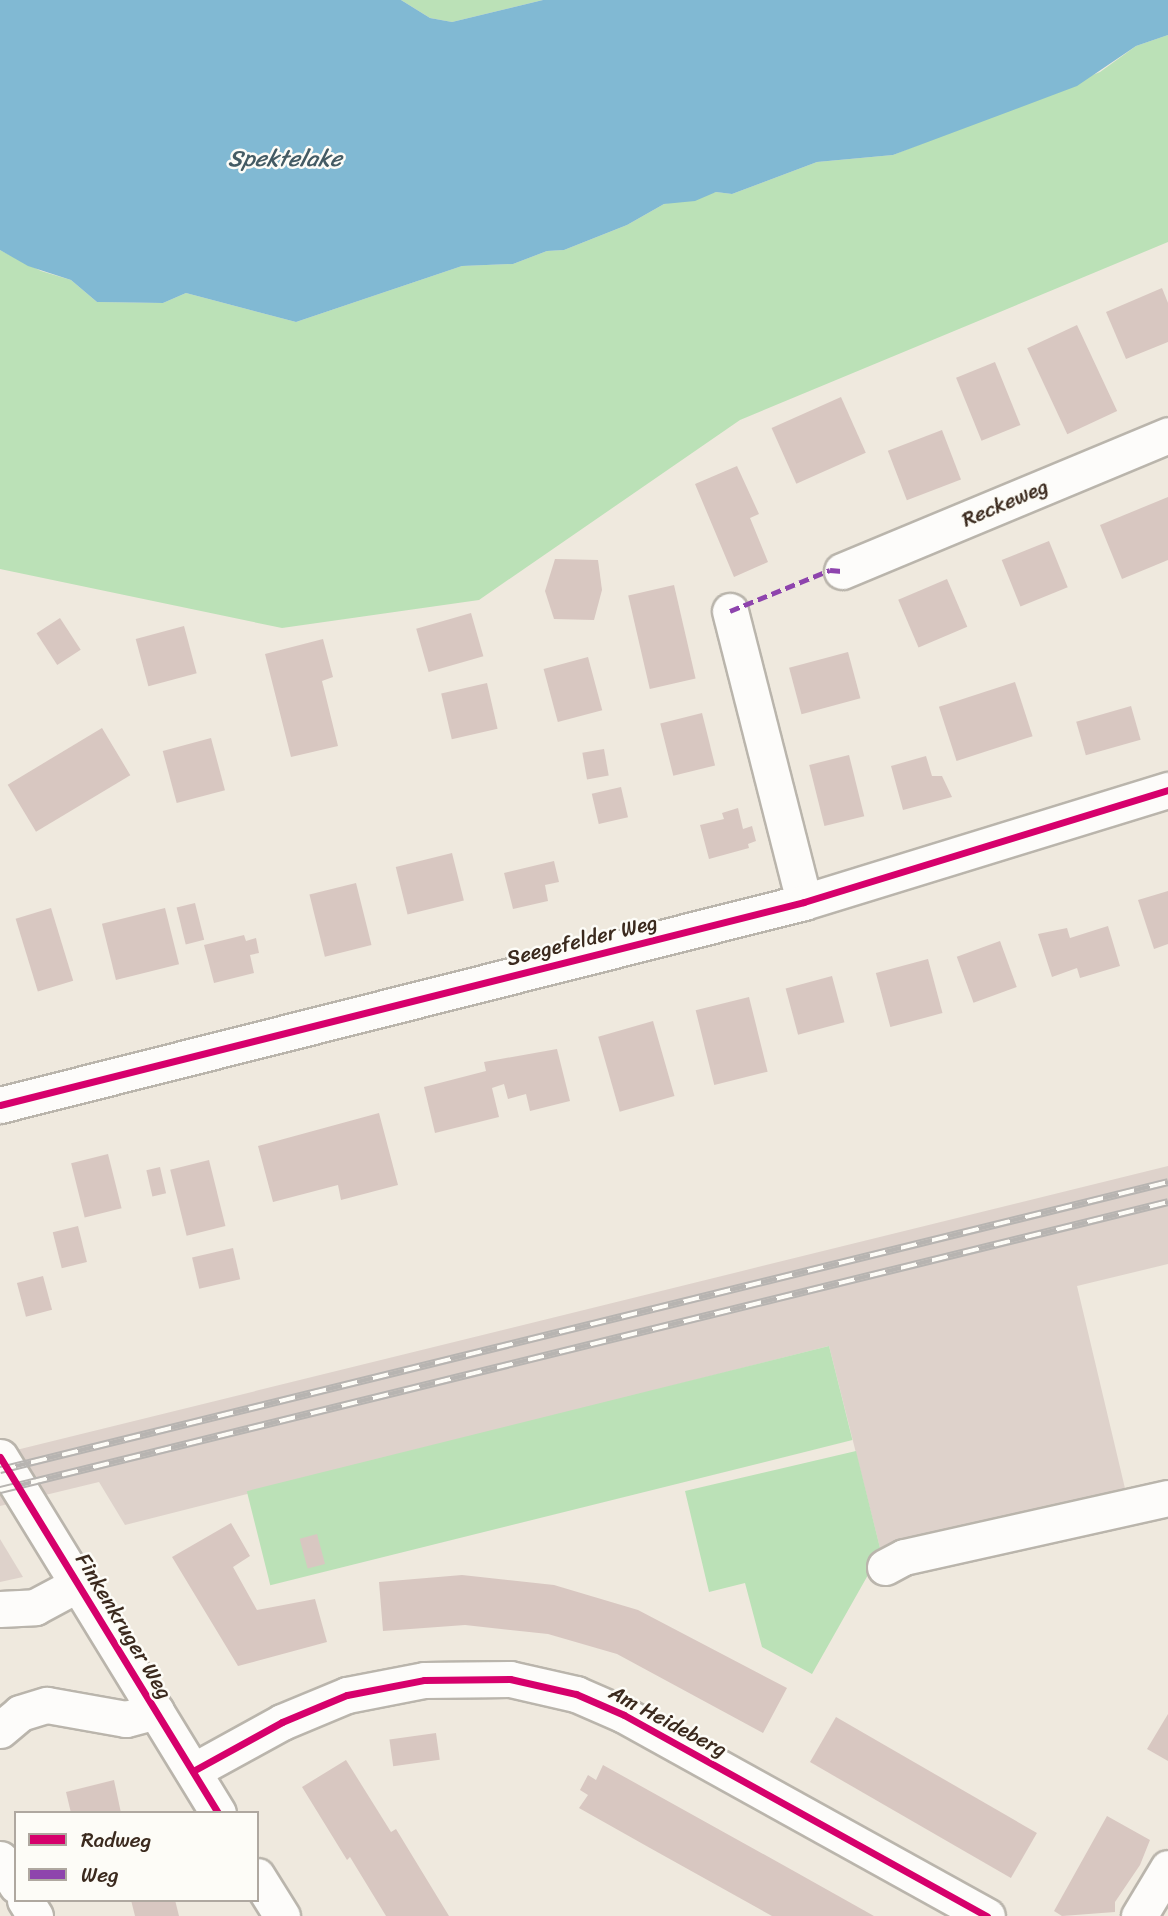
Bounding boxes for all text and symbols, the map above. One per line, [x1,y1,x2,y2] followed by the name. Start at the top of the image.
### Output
[228,145,342,173] water label: Spektelake
[958,474,1052,532] street label: Reckeweg
[504,909,660,971] street label: Seegefelder Weg
[70,1548,178,1704] street label: Finkenkruger Weg
[605,1680,731,1762] street label: Am Heideberg
[14,1811,259,1902] legend
[81,1821,151,1859] text: Radweg
[81,1856,119,1894] text: Weg

